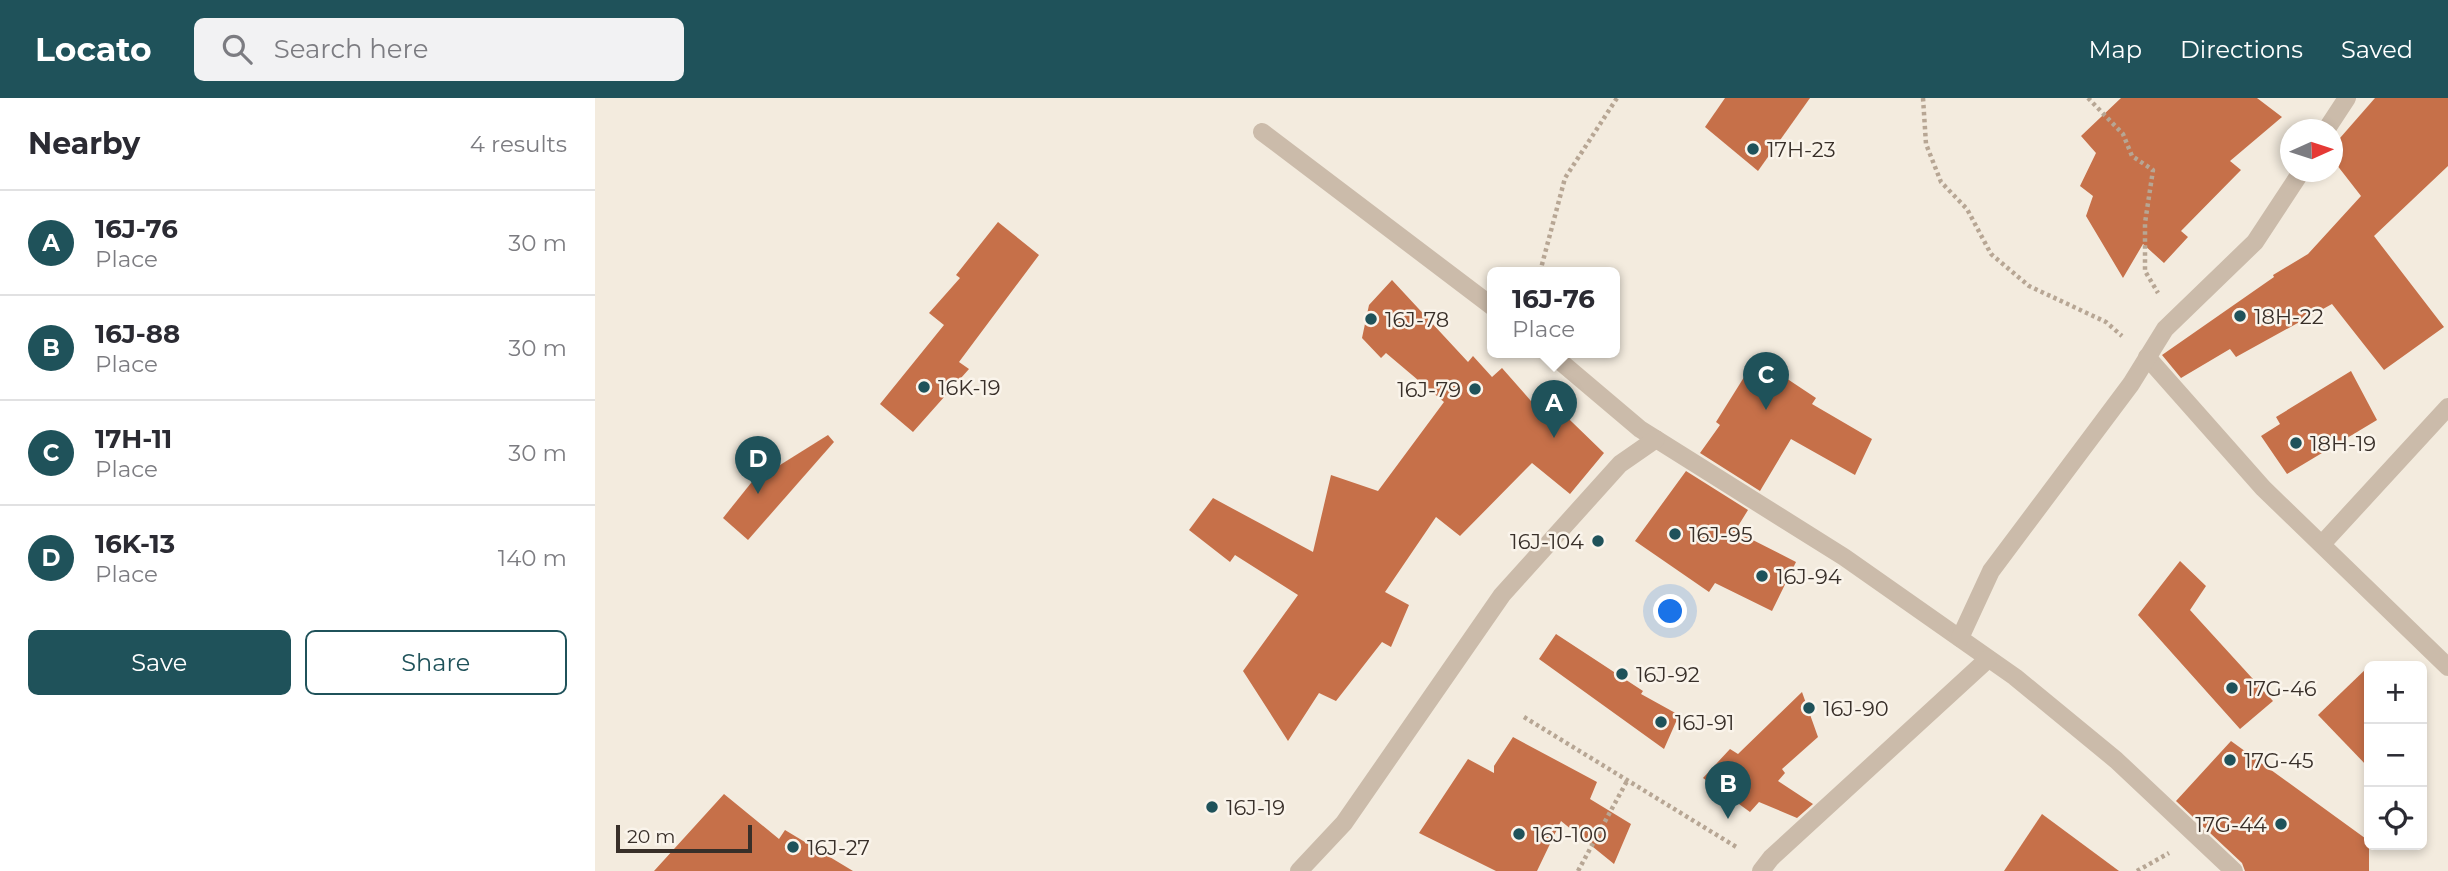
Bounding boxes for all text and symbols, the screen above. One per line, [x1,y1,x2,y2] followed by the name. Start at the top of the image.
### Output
[194,18,684,81] search box
[35,29,152,69] text: Locato
[218,30,256,68] icon: search
[274,33,428,65] text: Search here
[2089,35,2142,64] text: Map
[2180,35,2303,64] text: Directions
[2341,35,2413,64] text: Saved
[2280,119,2343,182] north arrow
[28,125,140,162] text: Nearby
[470,130,567,158] text: 4 results
[1767,137,1836,162] place label: 17H-23
[1745,141,1761,157] marker: 17H-23
[95,213,178,245] text: 16J-76
[42,229,60,257] text: A
[508,229,567,257] text: 30 m
[95,245,158,273] text: Place
[1487,267,1620,358] popup
[1512,283,1595,315] text: 16J-76
[2254,304,2324,329] place label: 18H-22
[1385,307,1449,332] place label: 16J-78
[2232,308,2248,324] marker: 18H-22
[1363,311,1379,327] marker: 16J-78
[1512,315,1575,343] text: Place
[95,318,180,350] text: 16J-88
[42,334,60,362] text: B
[508,334,567,362] text: 30 m
[95,350,158,378] text: Place
[1743,352,1789,410] pin: C
[938,375,1001,400] place label: 16K-19
[1397,377,1461,402] place label: 16J-79
[916,379,932,395] marker: 16K-19
[1531,380,1577,438] pin: A
[1467,381,1483,397] marker: 16J-79
[95,423,172,455] text: 17H-11
[2310,431,2376,456] place label: 18H-19
[2288,435,2304,451] marker: 18H-19
[735,436,781,494] pin: D
[43,439,59,467] text: C
[508,439,567,467] text: 30 m
[95,455,158,483] text: Place
[1689,522,1753,547] place label: 16J-95
[1667,526,1683,542] marker: 16J-95
[95,528,175,560] text: 16K-13
[1510,529,1584,554] place label: 16J-104
[1590,533,1606,549] marker: 16J-104
[42,544,61,572] text: D
[498,544,567,572] text: 140 m
[95,560,158,588] text: Place
[1776,564,1842,589] place label: 16J-94
[1754,568,1770,584] marker: 16J-94
[1653,594,1687,628] your location
[28,630,291,695] button: Save
[305,630,567,695] button: Share
[2364,661,2427,850] map controls
[2364,661,2427,724] button: +
[1636,662,1700,687] place label: 16J-92
[1614,666,1630,682] marker: 16J-92
[2246,676,2317,701] place label: 17G-46
[2224,680,2240,696] marker: 17G-46
[1823,696,1889,721] place label: 16J-90
[1801,700,1817,716] marker: 16J-90
[1675,710,1734,735] place label: 16J-91
[1653,714,1669,730] marker: 16J-91
[2364,724,2427,787] button: −
[2244,748,2314,773] place label: 17G-45
[2222,752,2238,768] marker: 17G-45
[1705,761,1751,819] pin: B
[2364,787,2427,850] button: locate
[1226,795,1285,820] place label: 16J-19
[1204,799,1220,815] marker: 16J-19
[2195,812,2267,837] place label: 17G-44
[2273,816,2289,832] marker: 17G-44
[616,822,753,854] scale bar
[1533,822,1607,847] place label: 16J-100
[627,825,675,848] text: 20 m
[1511,826,1527,842] marker: 16J-100
[807,835,870,860] place label: 16J-27
[785,839,801,855] marker: 16J-27

